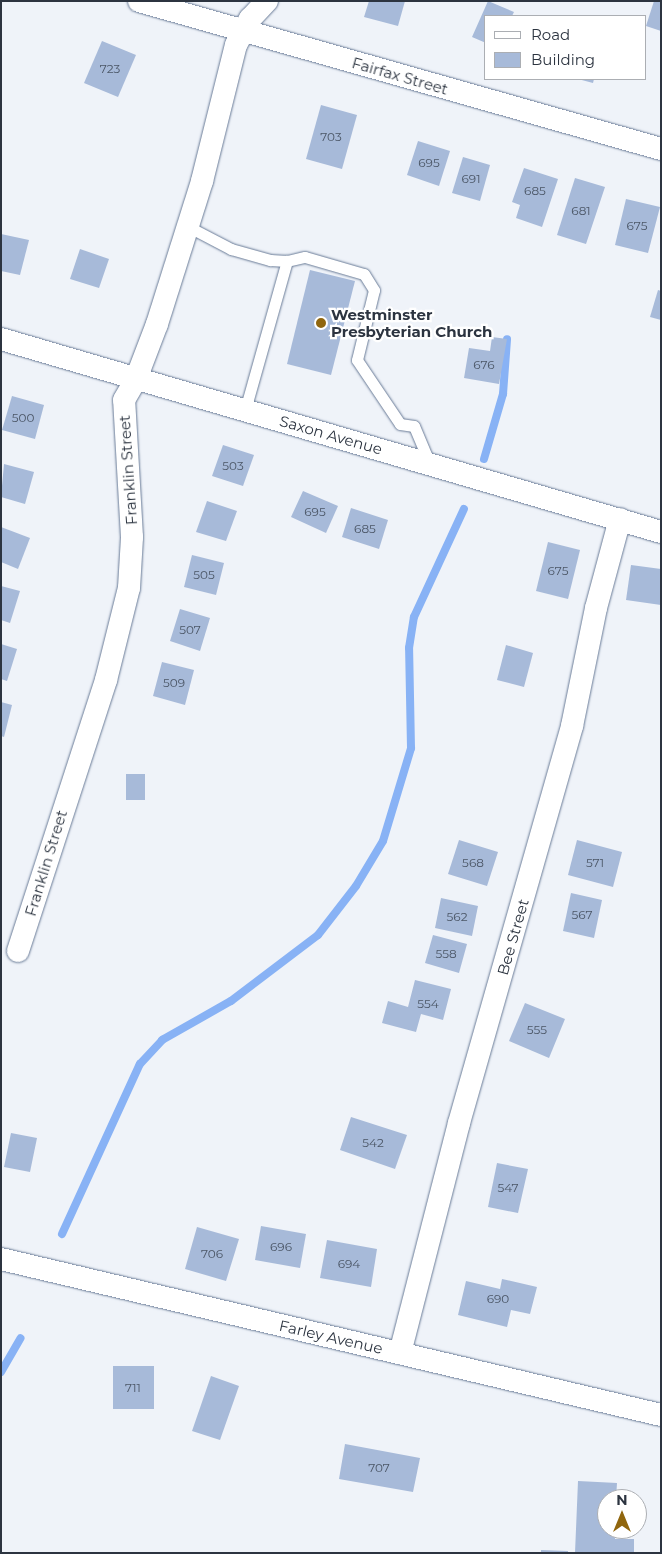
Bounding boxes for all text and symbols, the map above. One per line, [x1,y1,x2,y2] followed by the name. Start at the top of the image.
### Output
[484,15,647,80] legend
[531,25,570,44] text: Road
[531,50,595,69] text: Building
[350,54,450,98] street label: Fairfax Street
[100,62,120,76] house number: 723
[320,130,342,144] house number: 703
[418,156,440,170] house number: 695
[462,172,480,186] house number: 691
[524,184,546,198] house number: 685
[571,204,591,218] house number: 681
[627,219,647,233] house number: 675
[331,305,492,340] place label: Westminster Presbyterian Church
[315,317,327,329] marker: Westminster Presbyterian Church
[473,358,495,372] house number: 676
[12,411,34,425] house number: 500
[278,412,384,458] street label: Saxon Avenue
[115,414,141,526] street label: Franklin Street
[222,459,244,473] house number: 503
[304,505,326,519] house number: 695
[354,522,376,536] house number: 685
[548,564,568,578] house number: 675
[193,568,215,582] house number: 505
[179,623,201,637] house number: 507
[163,676,185,690] house number: 509
[21,808,71,918] street label: Franklin Street
[462,856,484,870] house number: 568
[586,856,604,870] house number: 571
[494,897,532,977] street label: Bee Street
[571,908,593,922] house number: 567
[447,910,467,924] house number: 562
[435,947,457,961] house number: 558
[417,997,439,1011] house number: 554
[527,1023,547,1037] house number: 555
[362,1136,384,1150] house number: 542
[497,1181,519,1195] house number: 547
[270,1240,292,1254] house number: 696
[201,1247,223,1261] house number: 706
[338,1257,360,1271] house number: 694
[487,1292,509,1306] house number: 690
[278,1316,384,1358] street label: Farley Avenue
[125,1381,141,1395] house number: 711
[368,1461,390,1475] house number: 707
[597,1489,647,1539] north arrow
[616,1491,628,1509] text: N

